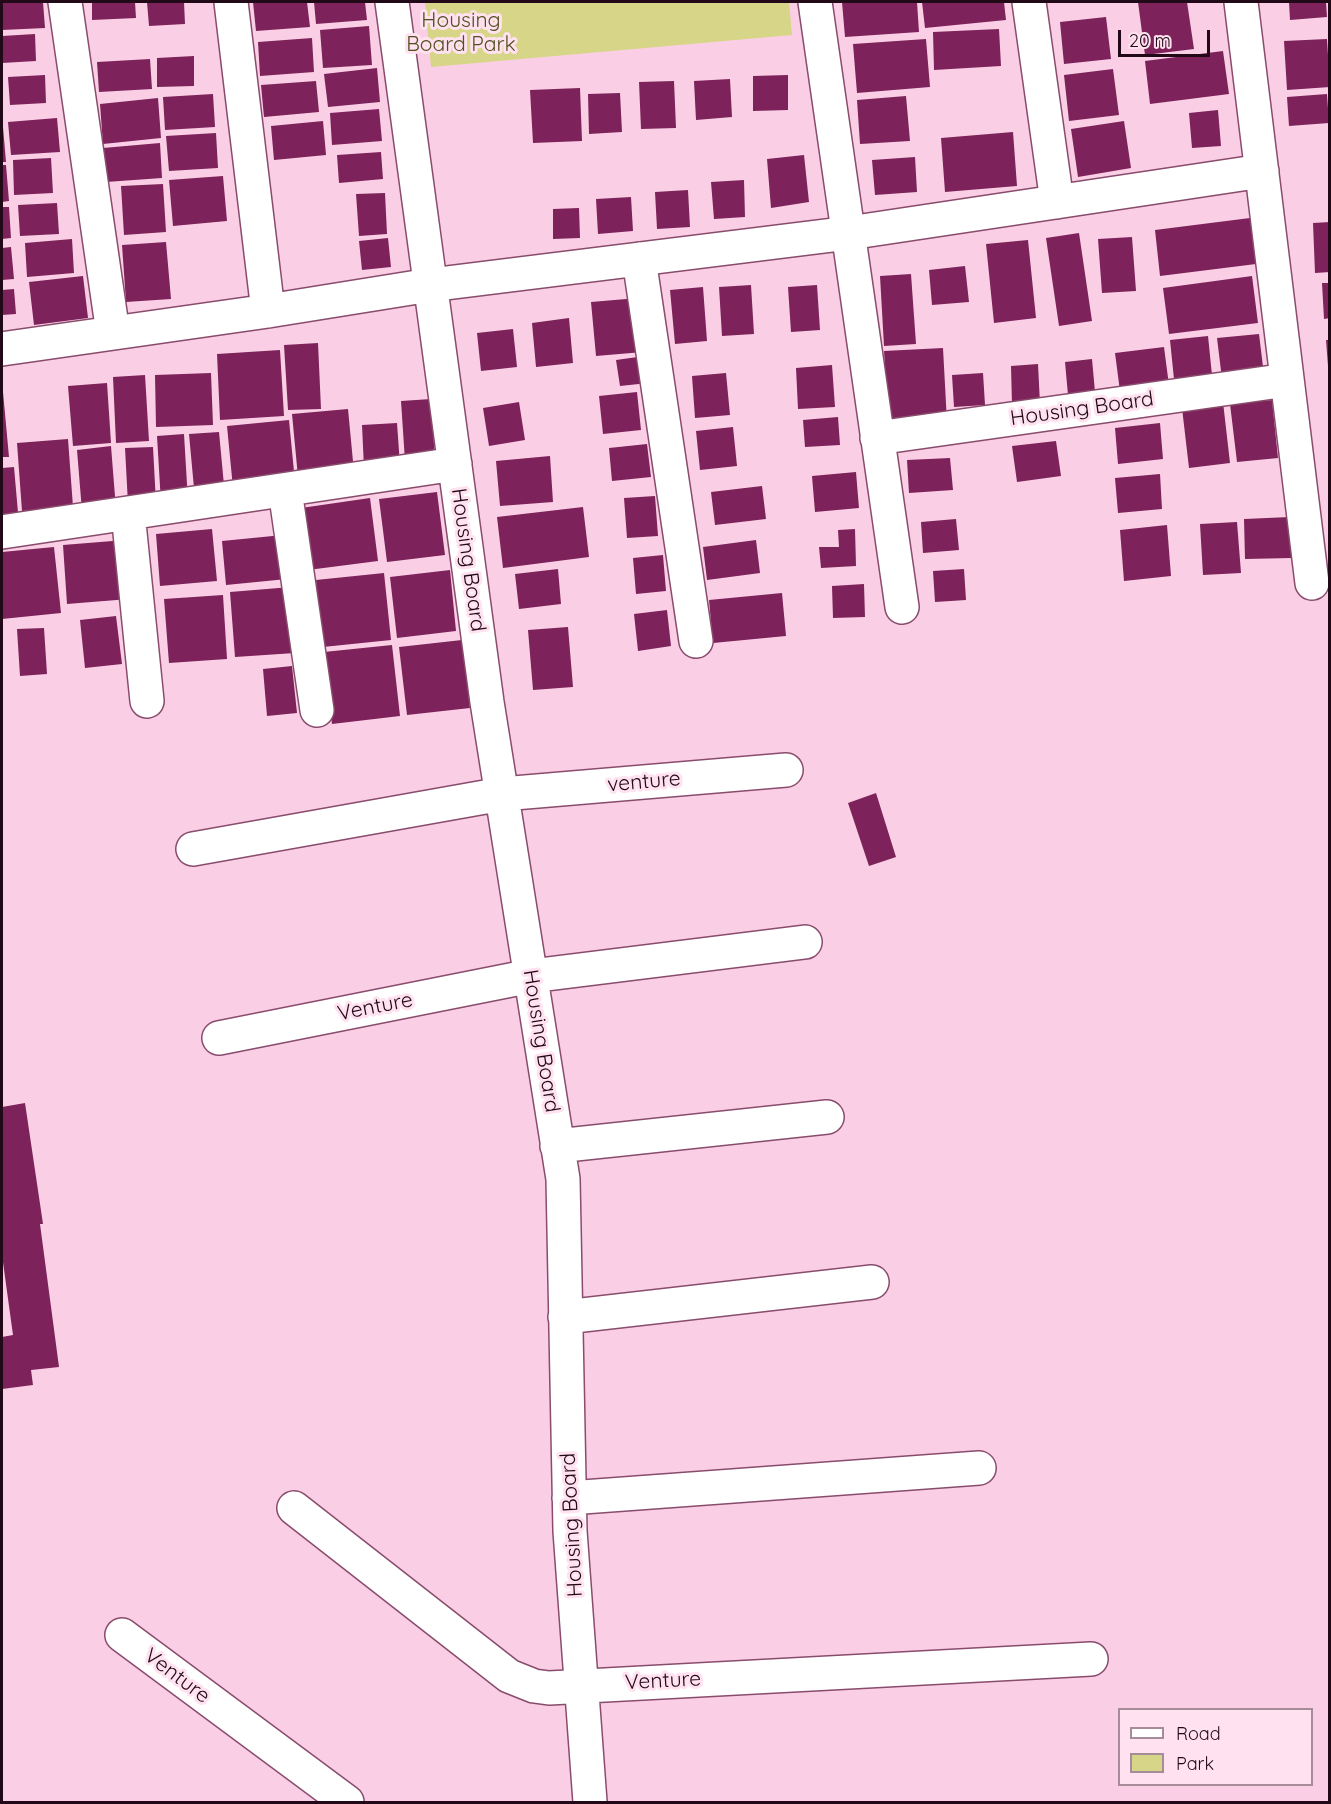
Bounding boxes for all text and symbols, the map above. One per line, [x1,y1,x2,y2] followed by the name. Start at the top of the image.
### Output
[406,8,516,58] park label: Housing Board Park
[1121,18,1212,56] scale bar
[1129,29,1171,52] text: 20 m
[1009,386,1155,432] street label: Housing Board
[445,487,491,633] street label: Housing Board
[606,766,682,798] street label: venture
[517,968,565,1114] street label: Housing Board
[335,987,415,1027] street label: Venture
[556,1452,588,1598] street label: Housing Board
[139,1643,215,1709] street label: Venture
[624,1666,702,1696] street label: Venture
[1118,1708,1313,1786] legend
[1176,1722,1221,1745] text: Road
[1176,1752,1214,1775] text: Park

